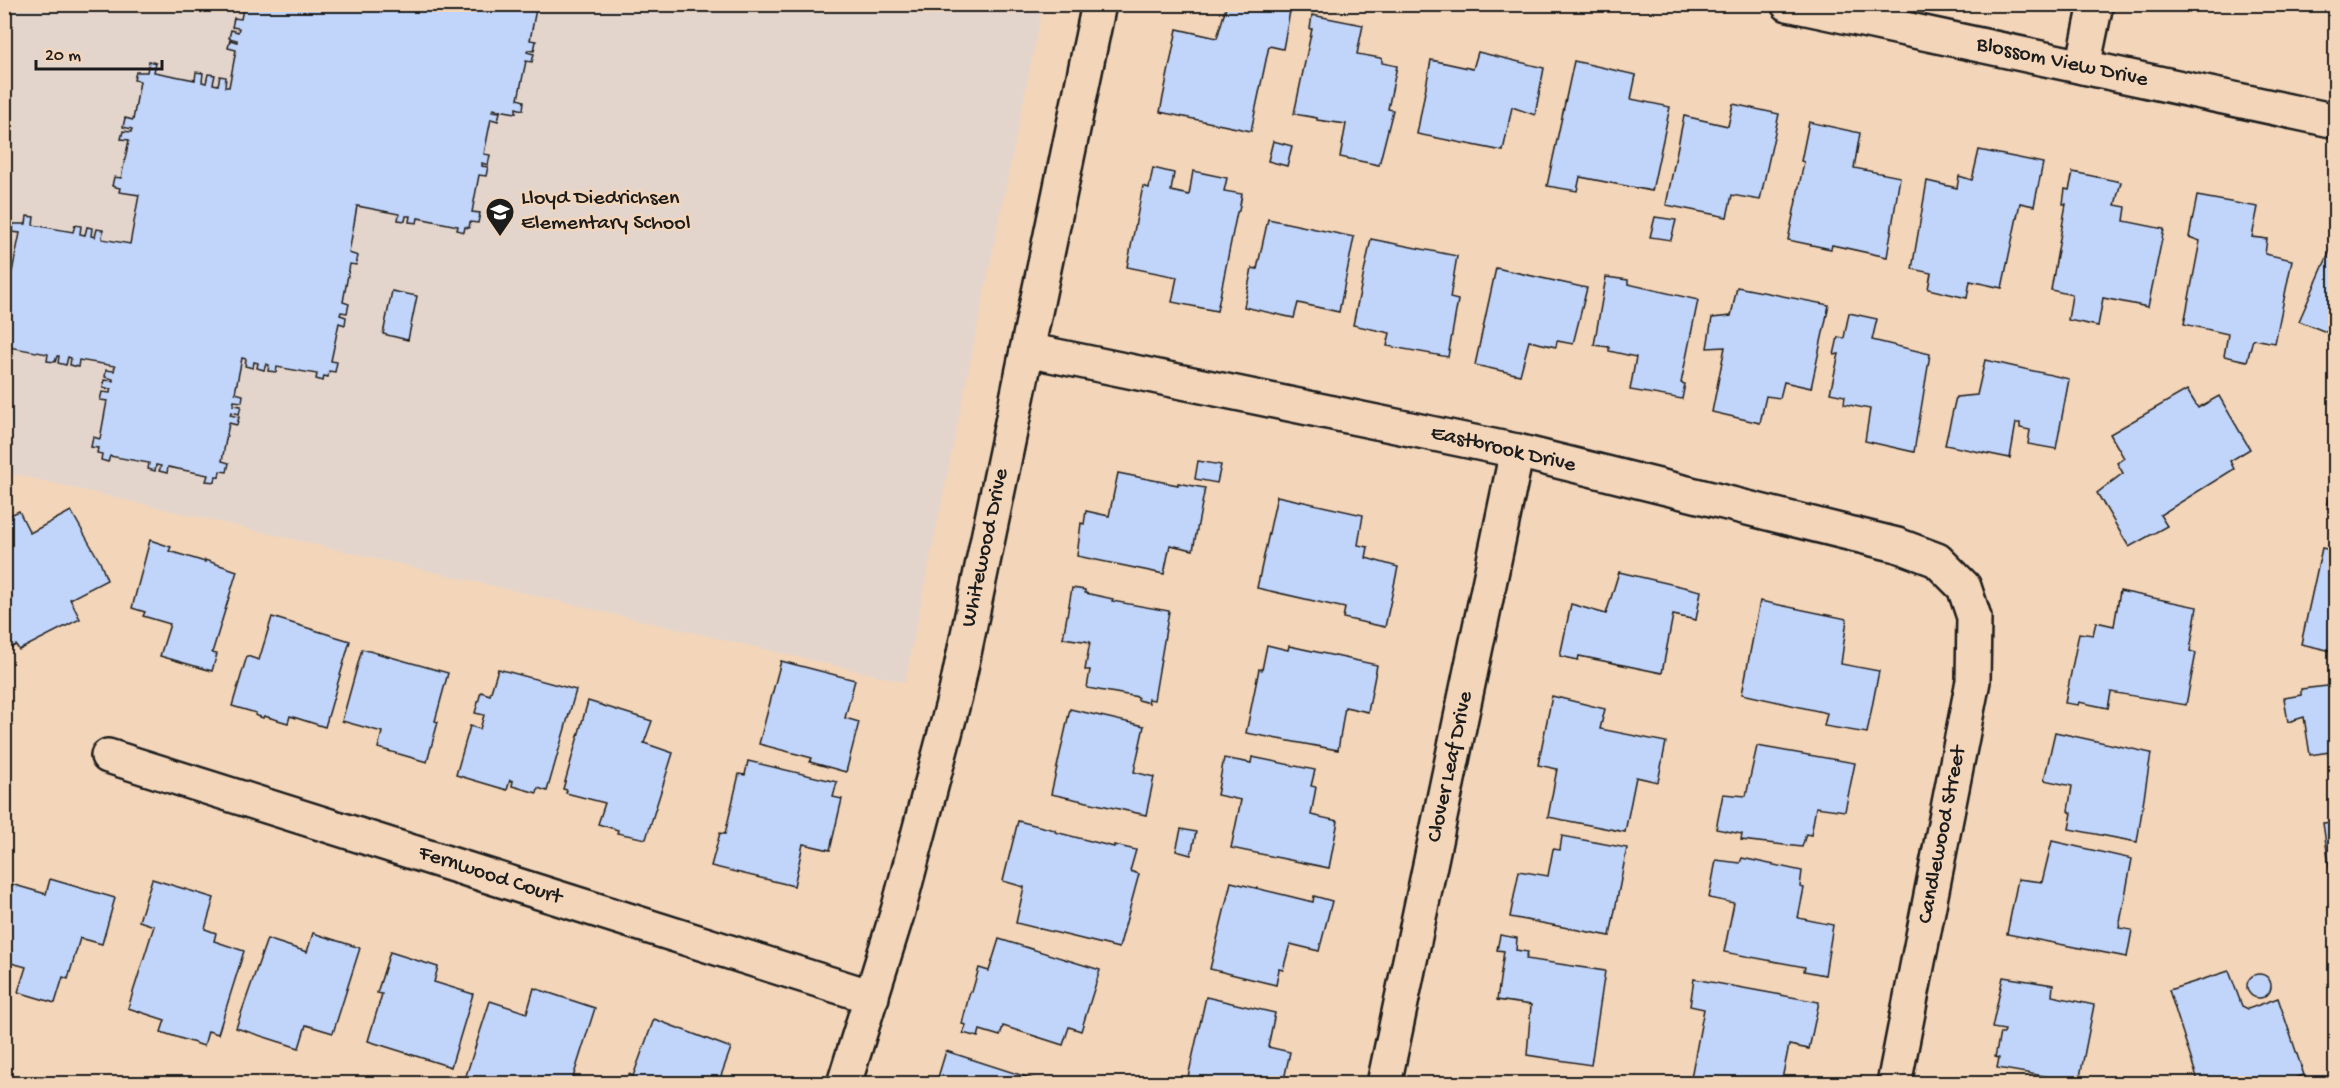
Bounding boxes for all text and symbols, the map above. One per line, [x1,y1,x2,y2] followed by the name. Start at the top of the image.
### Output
[1973,32,2151,94] street label: Blossom View Drive
[36,33,162,71] scale bar
[45,46,81,67] text: 20 m
[521,186,691,237] place label: Lloyd Diedrichsen Elementary School
[484,196,516,238] school or university icon: Lloyd Diedrichsen Elementary School
[1428,421,1579,479] street label: Eastbrook Drive
[956,466,1016,630] street label: Whitewood Drive
[1422,688,1480,845] street label: Clover Leaf Drive
[1913,742,1973,926] street label: Candlewood Street
[414,840,567,912] street label: Fernwood Court

